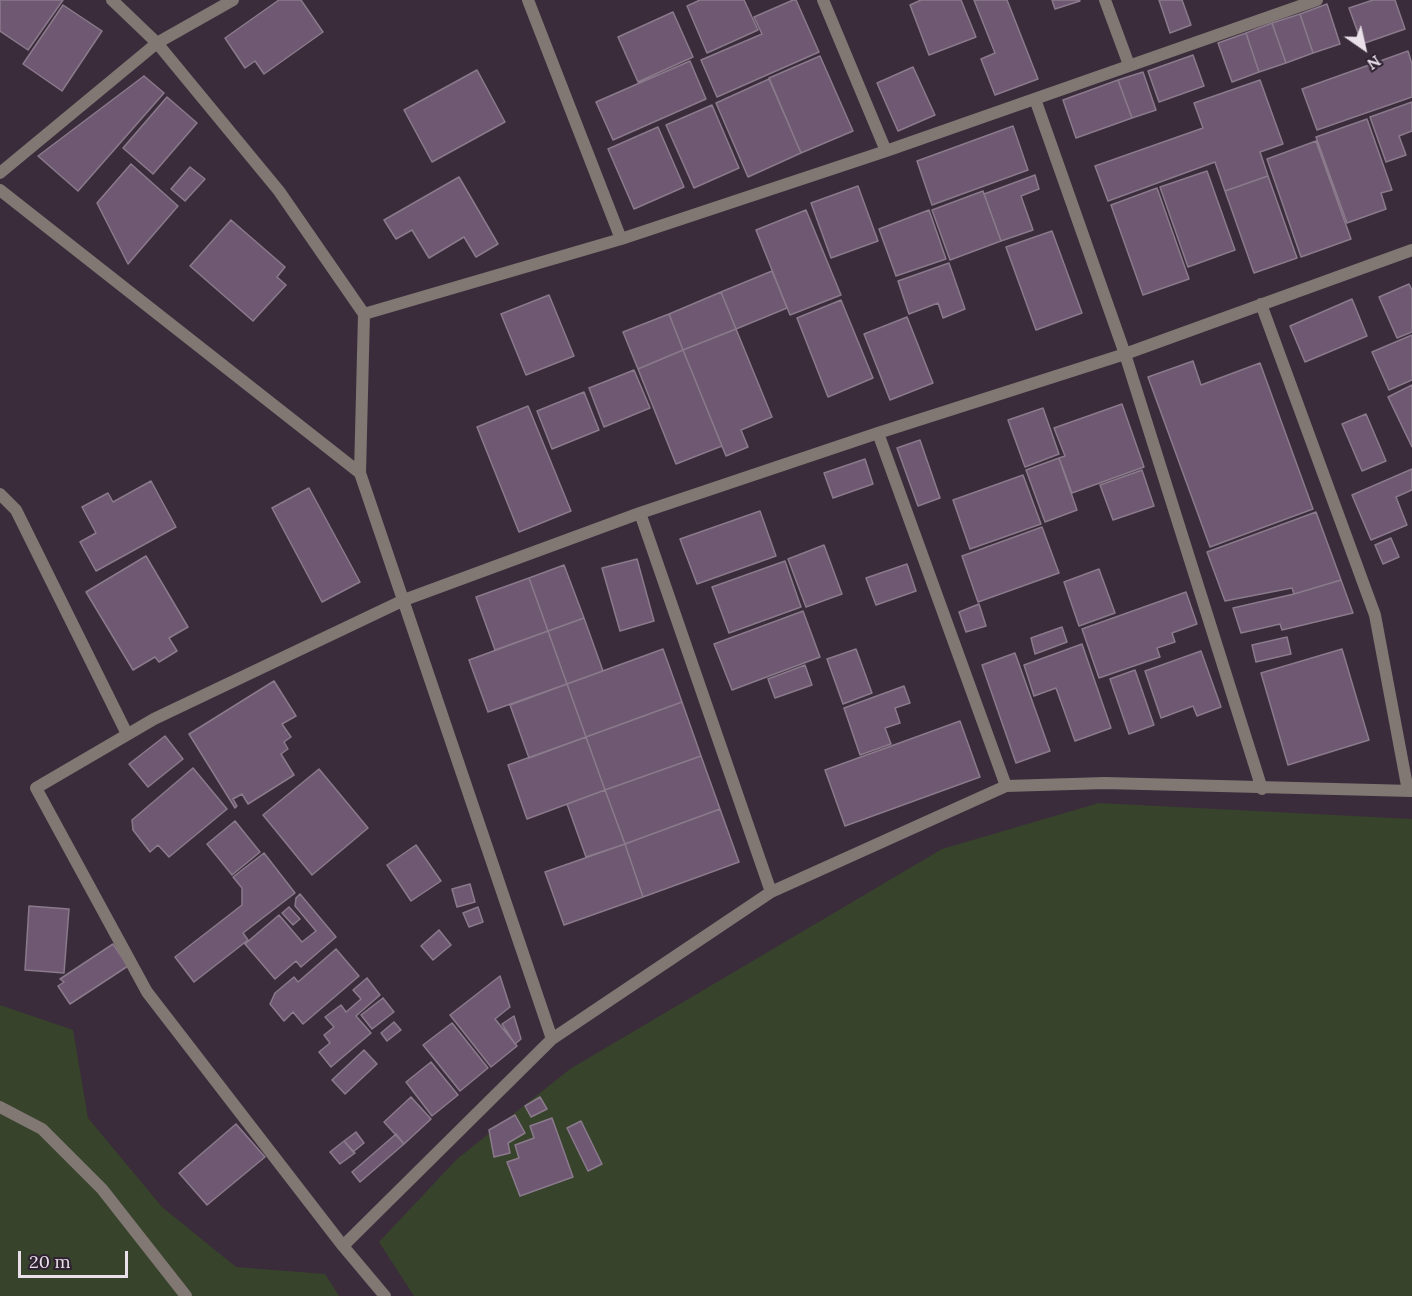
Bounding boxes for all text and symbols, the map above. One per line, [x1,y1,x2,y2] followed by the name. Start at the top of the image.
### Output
[1334,18,1394,78] north arrow
[1363,51,1385,75] text: N
[21,1239,130,1277] scale bar
[29,1250,71,1273] text: 20 m

